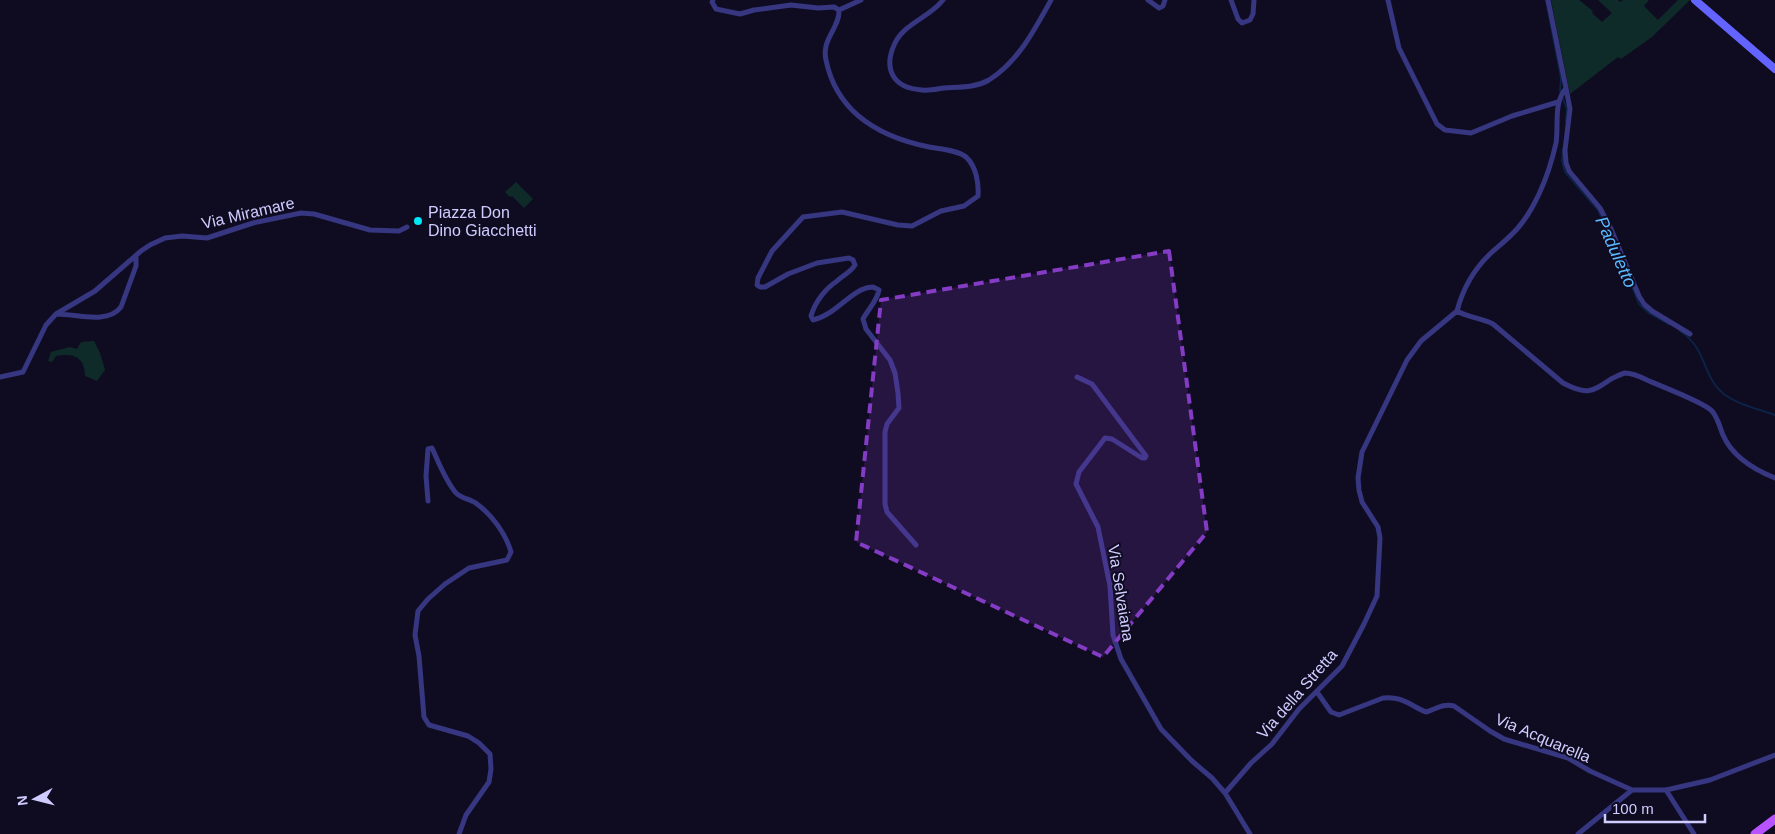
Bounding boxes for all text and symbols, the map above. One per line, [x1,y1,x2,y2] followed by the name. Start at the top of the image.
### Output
[200,194,296,232] street label: Via Miramare
[428,204,537,239] place label: Piazza Don Dino Giacchetti
[1591,213,1641,291] water label: Paduletto
[412,215,424,227] marker: Piazza Don Dino Giacchetti
[1105,543,1137,643] street label: Via Selvaiana
[1254,646,1340,742] street label: Via della Stretta
[1493,710,1593,766] street label: Via Acquarella
[10,774,60,824] north arrow
[1605,792,1705,824] scale bar
[14,795,31,807] text: N
[1612,800,1654,817] text: 100 m

